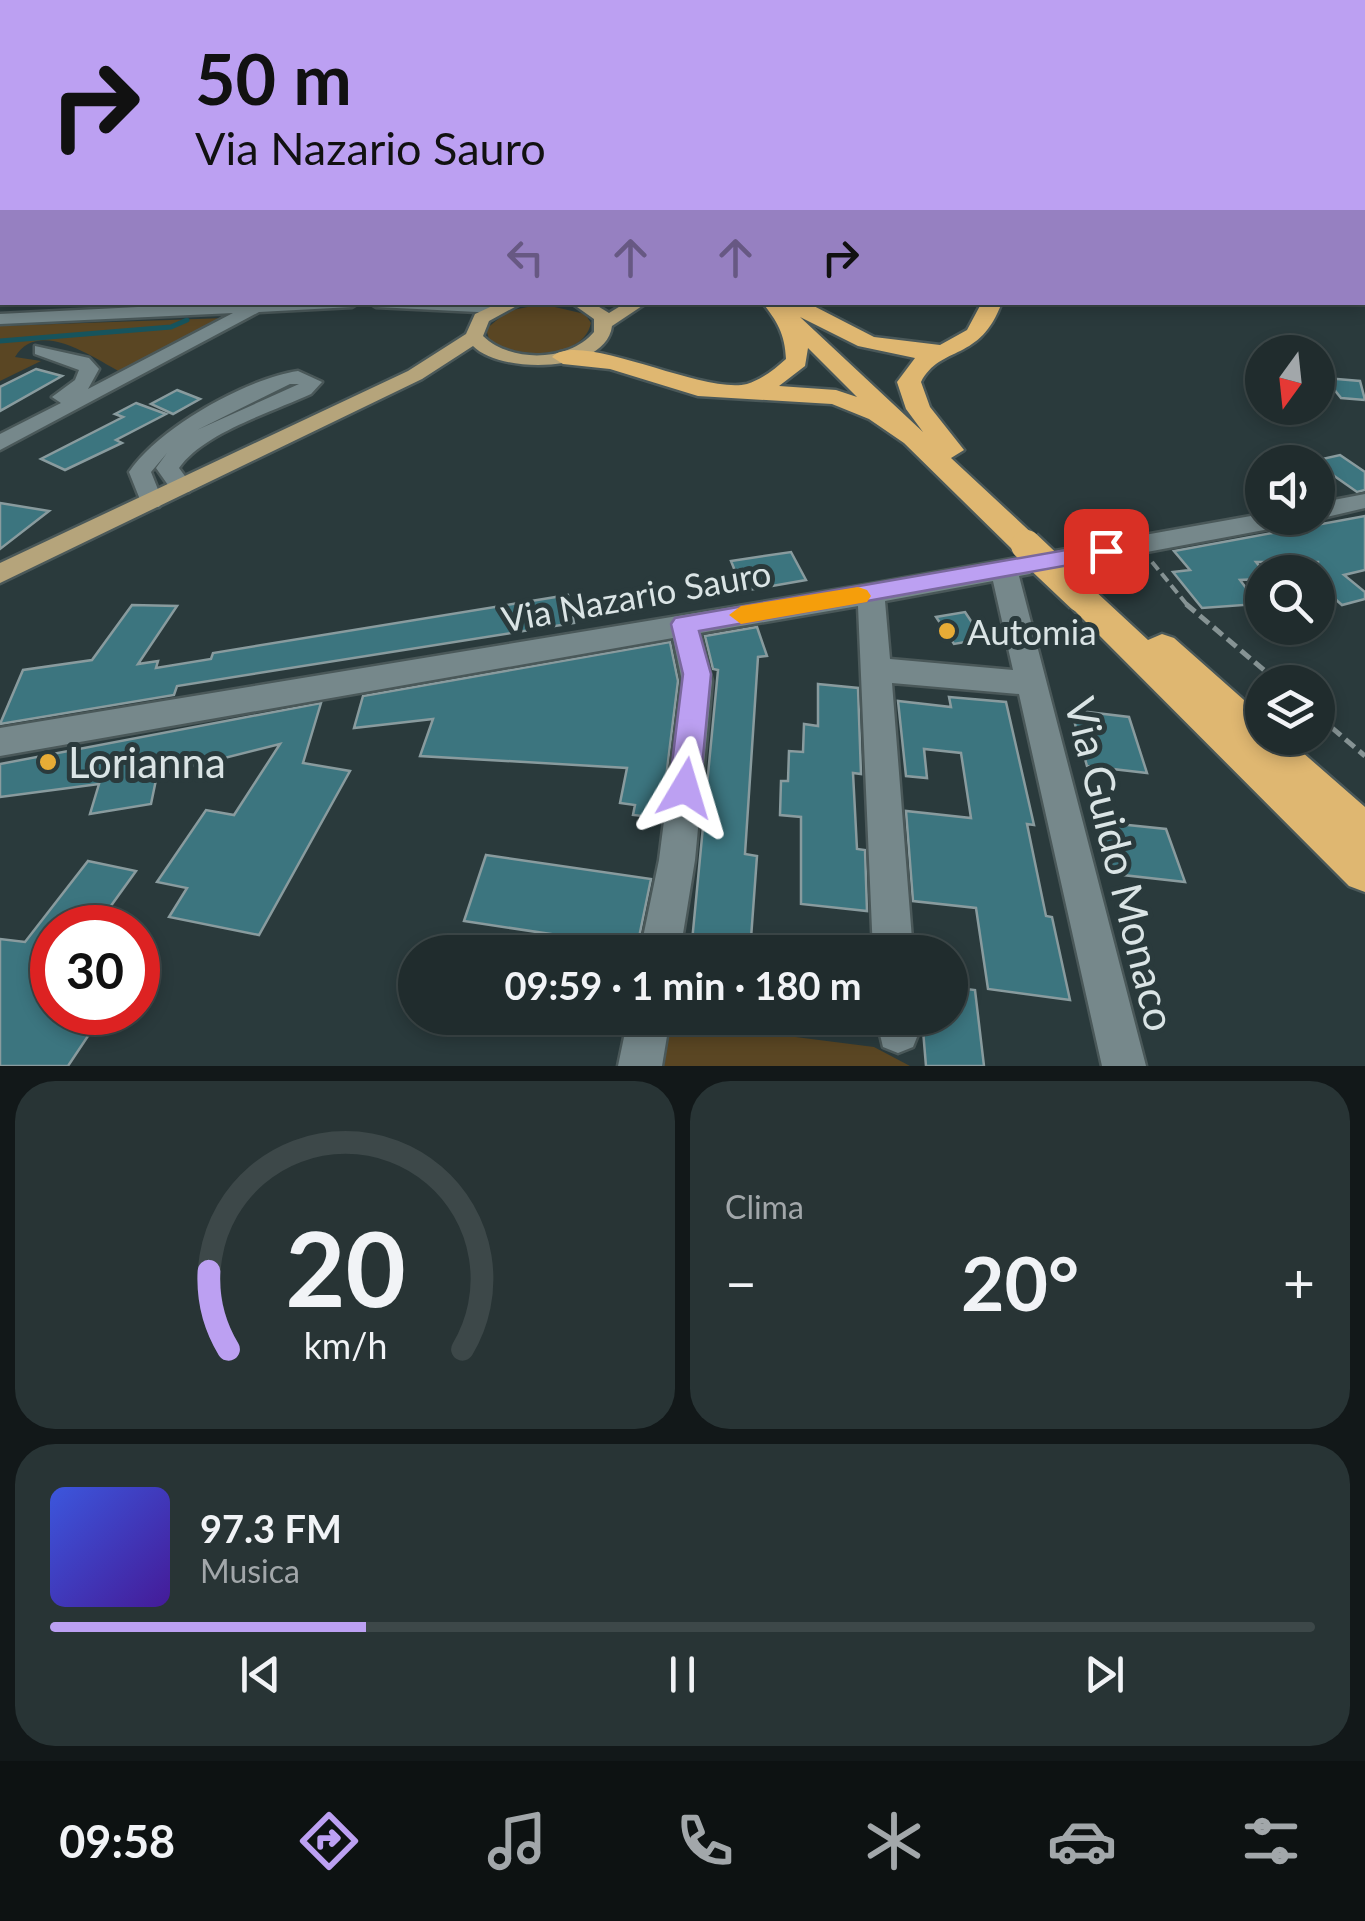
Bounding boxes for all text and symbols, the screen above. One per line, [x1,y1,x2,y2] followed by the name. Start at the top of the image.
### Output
[195,36,352,120] text: 50 m
[30,40,160,170] icon: right
[195,121,546,175] text: Via Nazario Sauro
[498,230,553,285] icon: left
[603,230,658,285] icon: ahead
[708,230,763,285] icon: ahead
[813,230,868,285] icon: right
[1245,335,1335,425] north arrow
[1245,335,1335,755] map controls
[1245,445,1335,535] button: sound
[1064,509,1149,594] pin
[1079,524,1134,579] icon: arrive
[498,551,774,639] street label: Via Nazario Sauro
[1245,555,1335,645] button: search
[967,610,1097,652] place label: Automia
[936,620,958,642] marker: Automia
[1245,665,1335,755] button: layers
[1055,692,1187,1036] street label: Via Guido Monaco
[633,736,737,840] position arrow
[68,737,226,787] place label: Lorianna
[37,751,59,773] marker: Lorianna
[30,905,160,1035] speed limit sign: 30
[504,962,862,1008] text: 09:59 · 1 min · 180 m
[725,1187,804,1226] text: Clima
[285,1204,405,1329] text: 20
[961,1237,1079,1327] text: 20°
[725,1249,757,1315] text: −
[1283,1249,1315,1315] text: +
[303,1324,387,1367] text: km/h
[200,1505,342,1551] text: 97.3 FM
[200,1551,300,1590] text: Musica
[233,1647,288,1702] icon: previous
[655,1647,710,1702] icon: pause
[1077,1647,1132,1702] icon: next
[294,1806,364,1876] icon: directions
[482,1806,552,1876] icon: music
[670,1806,740,1876] icon: phone
[859,1806,929,1876] icon: climate
[1047,1806,1117,1876] icon: car
[1236,1806,1306,1876] icon: filters
[59,1814,175,1868] text: 09:58

